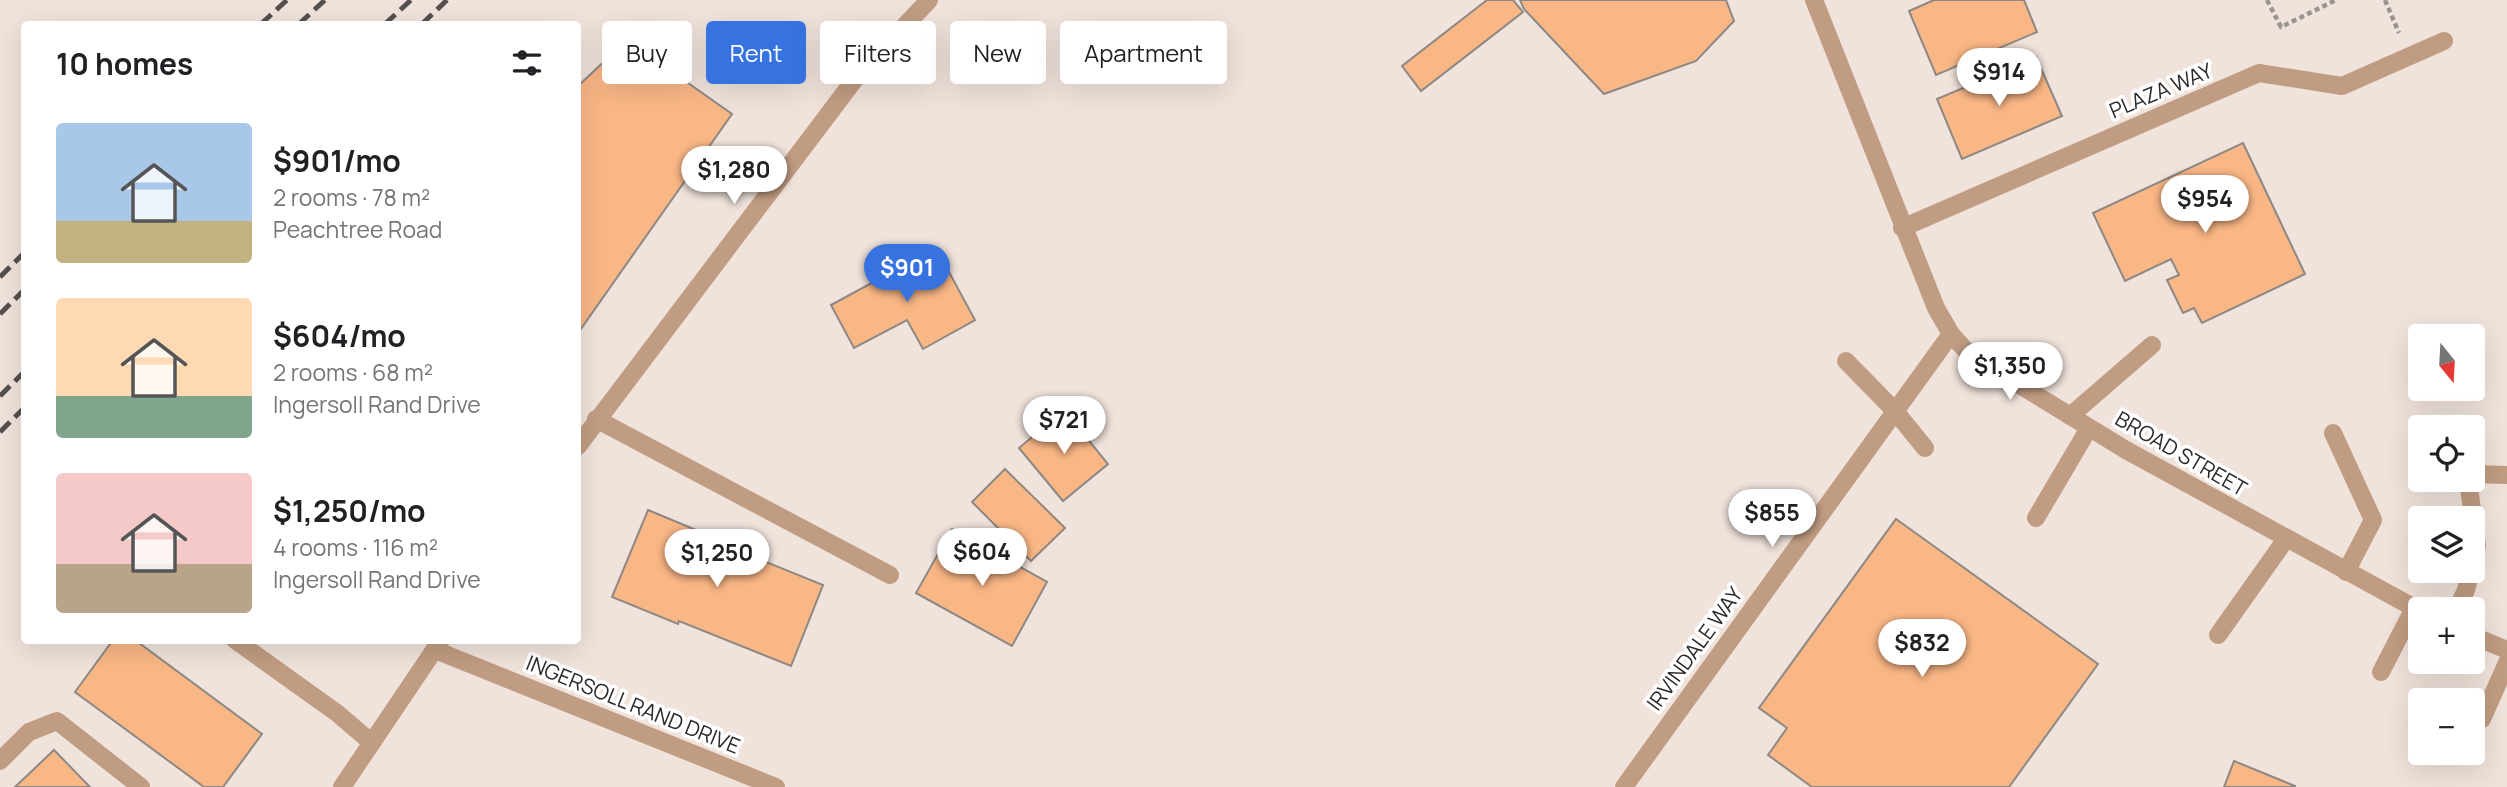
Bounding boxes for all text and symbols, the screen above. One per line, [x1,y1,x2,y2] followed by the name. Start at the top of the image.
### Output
[602,21,692,84] chip: Buy
[706,21,806,84] chip: Rent
[820,21,936,84] chip: Filters
[950,21,1046,84] chip: New
[1060,21,1227,84] chip: Apartment
[56,43,193,84] text: 10 homes
[508,44,546,82] icon: filters
[1958,48,2040,108] pin: $914
[1973,55,2025,87] text: $914
[2105,56,2217,124] street label: PLAZA WAY
[273,140,401,181] text: $901/mo
[677,146,791,206] pin: $1,280
[112,151,196,235] icon: home
[697,153,771,185] text: $1,280
[2164,176,2246,235] pin: $954
[273,181,430,213] text: 2 rooms · 78 m²
[2177,182,2233,214] text: $954
[273,213,442,245] text: Peachtree Road
[866,244,948,304] pin: $901
[880,251,934,283] text: $901
[273,315,406,356] text: $604/mo
[2408,324,2485,401] north arrow
[2408,324,2485,765] map controls
[112,326,196,410] icon: home
[1953,342,2067,402] pin: $1,350
[1974,349,2046,381] text: $1,350
[273,356,433,388] text: 2 rooms · 68 m²
[273,388,481,420] text: Ingersoll Rand Drive
[1023,396,1105,456] pin: $721
[1039,403,1089,435] text: $721
[2111,404,2253,502] street label: BROAD STREET
[2408,415,2485,492] button: locate
[273,490,425,531] text: $1,250/mo
[1731,490,1813,549] pin: $855
[1744,496,1800,528] text: $855
[112,501,196,585] icon: home
[2408,506,2485,583] button: layers
[941,528,1023,588] pin: $604
[660,530,774,589] pin: $1,250
[273,531,438,563] text: 4 rooms · 116 m²
[953,535,1011,567] text: $604
[681,536,753,568] text: $1,250
[273,563,481,595] text: Ingersoll Rand Drive
[1640,581,1749,716] street label: IRVINDALE WAY
[2408,597,2485,674] button: +
[1881,620,1963,679] pin: $832
[1894,626,1950,658] text: $832
[522,648,744,760] street label: INGERSOLL RAND DRIVE
[2408,688,2485,765] button: −

